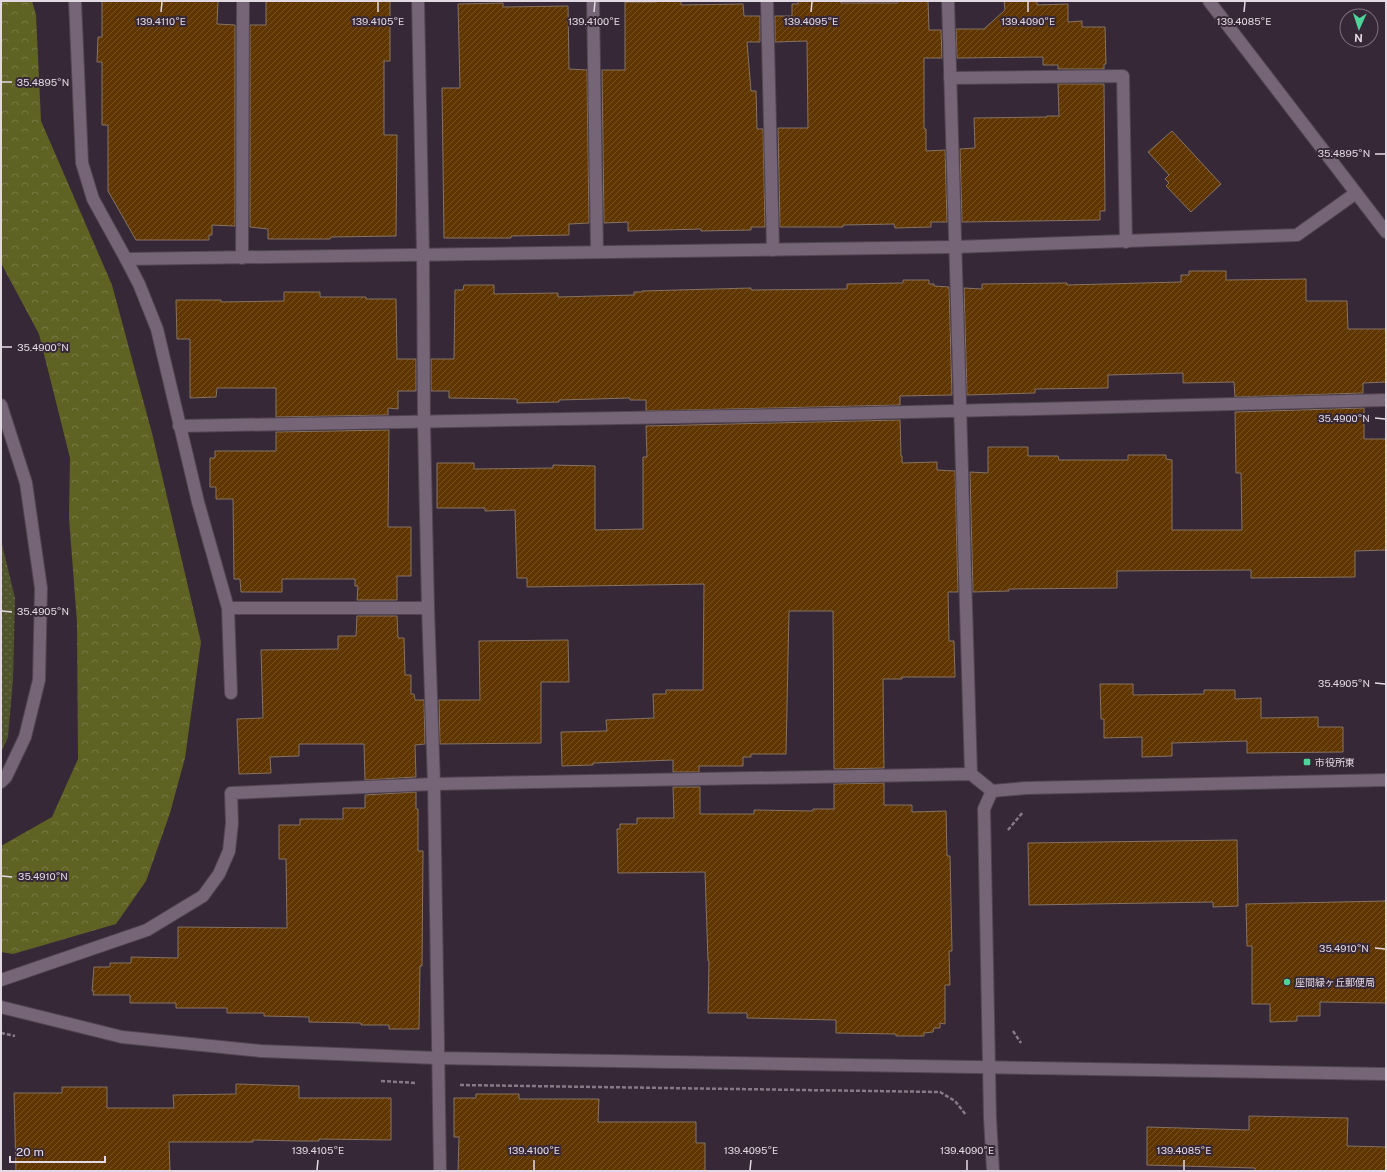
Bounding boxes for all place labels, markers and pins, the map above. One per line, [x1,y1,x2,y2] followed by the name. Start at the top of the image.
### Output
[1315,756,1355,768] place label: 市役所東
[1302,757,1312,767] marker: 市役所東
[1295,976,1375,988] place label: 座間緑ヶ丘郵便局
[1282,977,1292,987] marker: 座間緑ヶ丘郵便局

